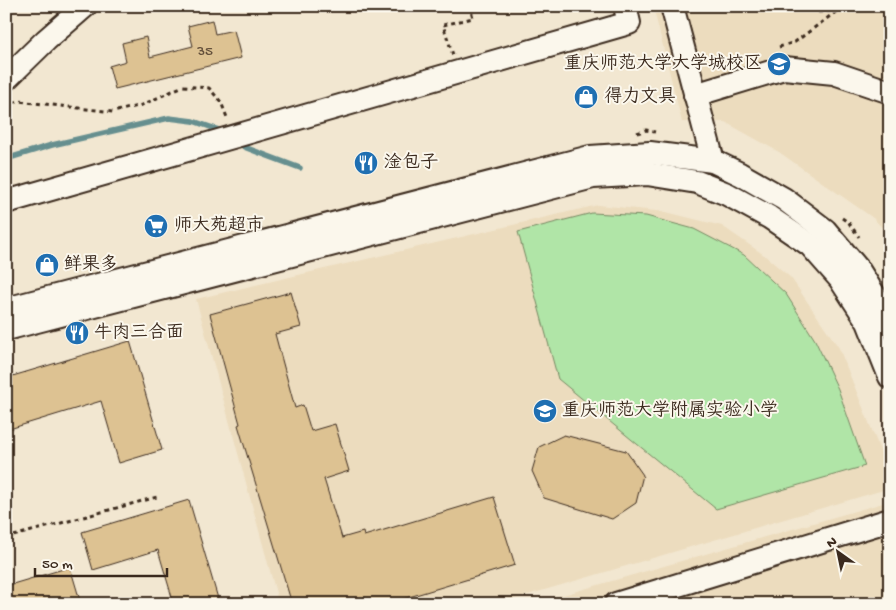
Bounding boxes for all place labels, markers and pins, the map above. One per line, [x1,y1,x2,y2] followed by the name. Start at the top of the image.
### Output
[766,51,792,77] school or university icon: 重庆师范大学大学城校区
[564,53,762,75] place label: 重庆师范大学大学城校区
[573,84,599,110] shop icon: 得力文具
[604,86,676,108] place label: 得力文具
[353,150,379,176] restaurant icon: 淦包子
[384,151,438,174] place label: 淦包子
[143,213,169,239] supermarket icon: 师大苑超市
[174,215,264,237] place label: 师大苑超市
[34,252,60,278] shop icon: 鲜果多
[64,254,118,276] place label: 鲜果多
[64,320,90,346] restaurant icon: 牛肉三合面
[94,322,184,344] place label: 牛肉三合面
[532,398,558,424] school or university icon: 重庆师范大学附属实验小学
[562,400,778,422] place label: 重庆师范大学附属实验小学

